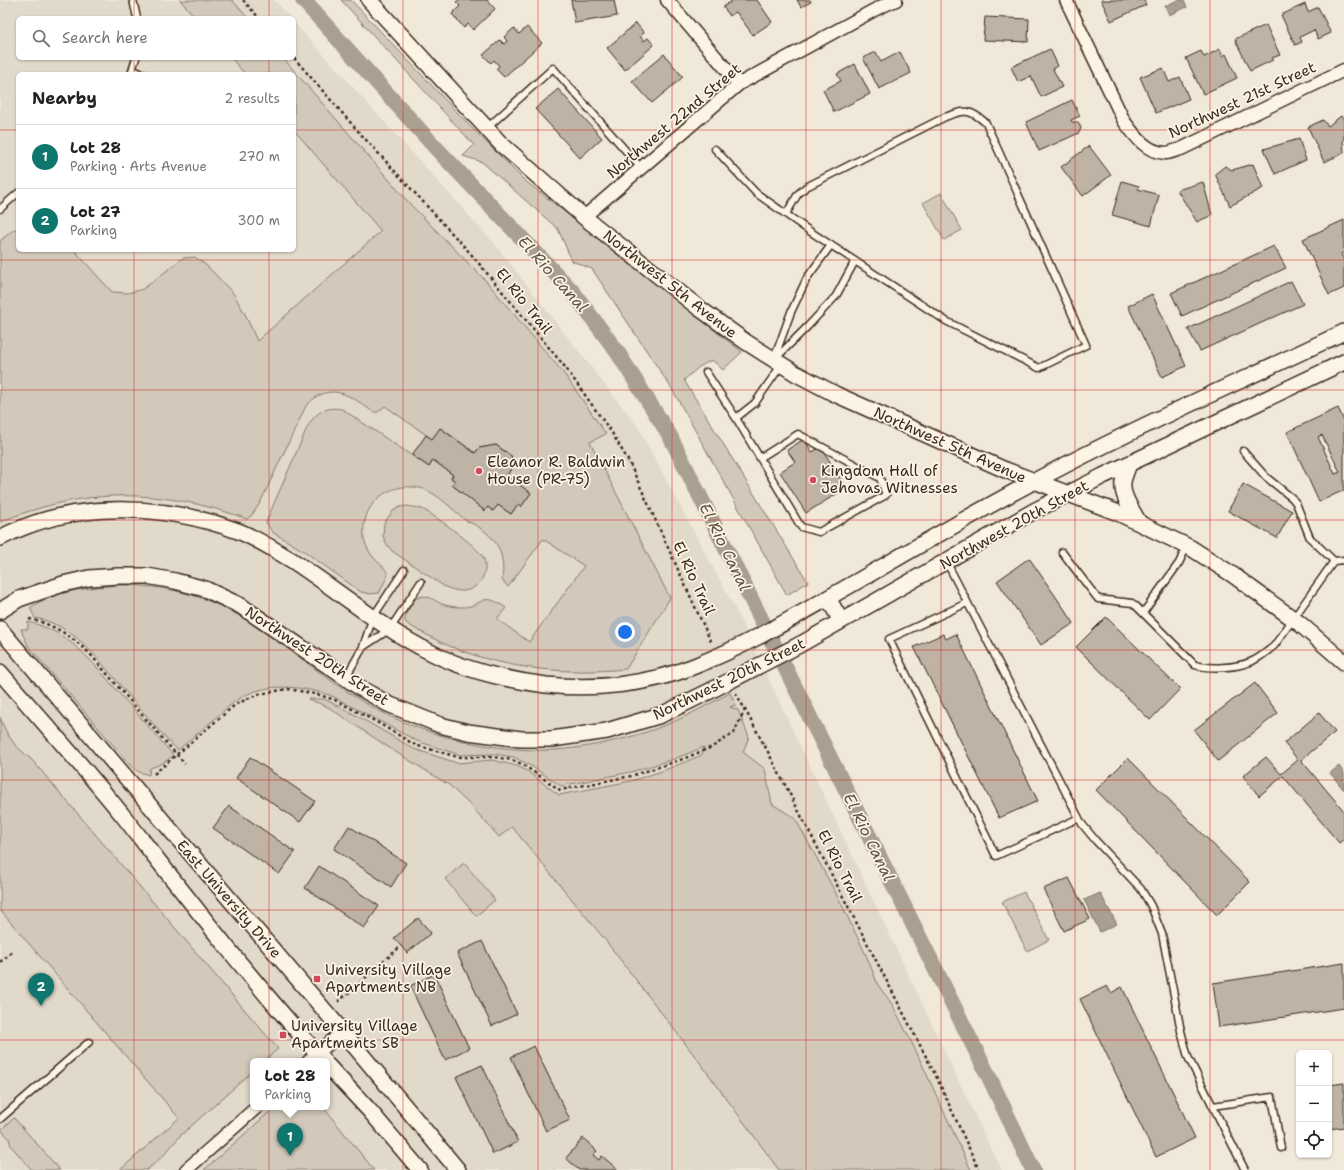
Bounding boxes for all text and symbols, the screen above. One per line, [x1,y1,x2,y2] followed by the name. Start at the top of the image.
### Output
[16,16,296,60] search box
[30,27,52,49] icon: search
[62,28,148,48] text: Search here
[1165,57,1319,143] street label: Northwest 21st Street
[603,59,745,183] street label: Northwest 22nd Street
[32,87,97,109] text: Nearby
[224,90,280,107] text: 2 results
[70,138,121,158] text: Lot 28
[42,148,48,165] text: 1
[238,148,280,165] text: 270 m
[70,158,207,175] text: Parking · Arts Avenue
[70,202,120,222] text: Lot 27
[40,212,50,229] text: 2
[237,212,280,229] text: 300 m
[70,222,117,239] text: Parking
[599,225,741,343] street label: Northwest 5th Avenue
[513,231,593,317] water label: El Rio Canal
[491,264,557,338] street label: El Rio Trail
[871,402,1029,488] street label: Northwest 5th Avenue
[487,452,625,489] place label: Eleanor R. Baldwin House (PR-75)
[821,461,958,498] place label: Kingdom Hall of Jehovas Witnesses
[474,466,484,476] marker: Eleanor R. Baldwin House (PR-75)
[808,475,818,485] marker: Kingdom Hall of Jehovas Witnesses
[936,476,1092,574] street label: Northwest 20th Street
[695,499,755,595] water label: El Rio Canal
[668,538,720,619] street label: El Rio Trail
[241,602,393,710] street label: Northwest 20th Street
[615,622,635,642] your location
[649,633,809,725] street label: Northwest 20th Street
[839,789,899,885] water label: El Rio Canal
[813,826,867,906] street label: El Rio Trail
[172,836,286,962] street label: East University Drive
[325,960,452,997] place label: University Village Apartments NB
[28,973,54,1006] pin: 2
[312,974,322,984] marker: University Village Apartments NB
[291,1016,418,1053] place label: University Village Apartments SB
[278,1030,288,1040] marker: University Village Apartments SB
[1296,1050,1332,1158] map controls
[1296,1050,1332,1086] button: +
[250,1058,330,1110] popup
[264,1066,316,1086] text: Lot 28
[264,1086,311,1103] text: Parking
[1296,1086,1332,1122] button: −
[1296,1122,1332,1158] button: locate
[277,1123,303,1156] pin: 1

